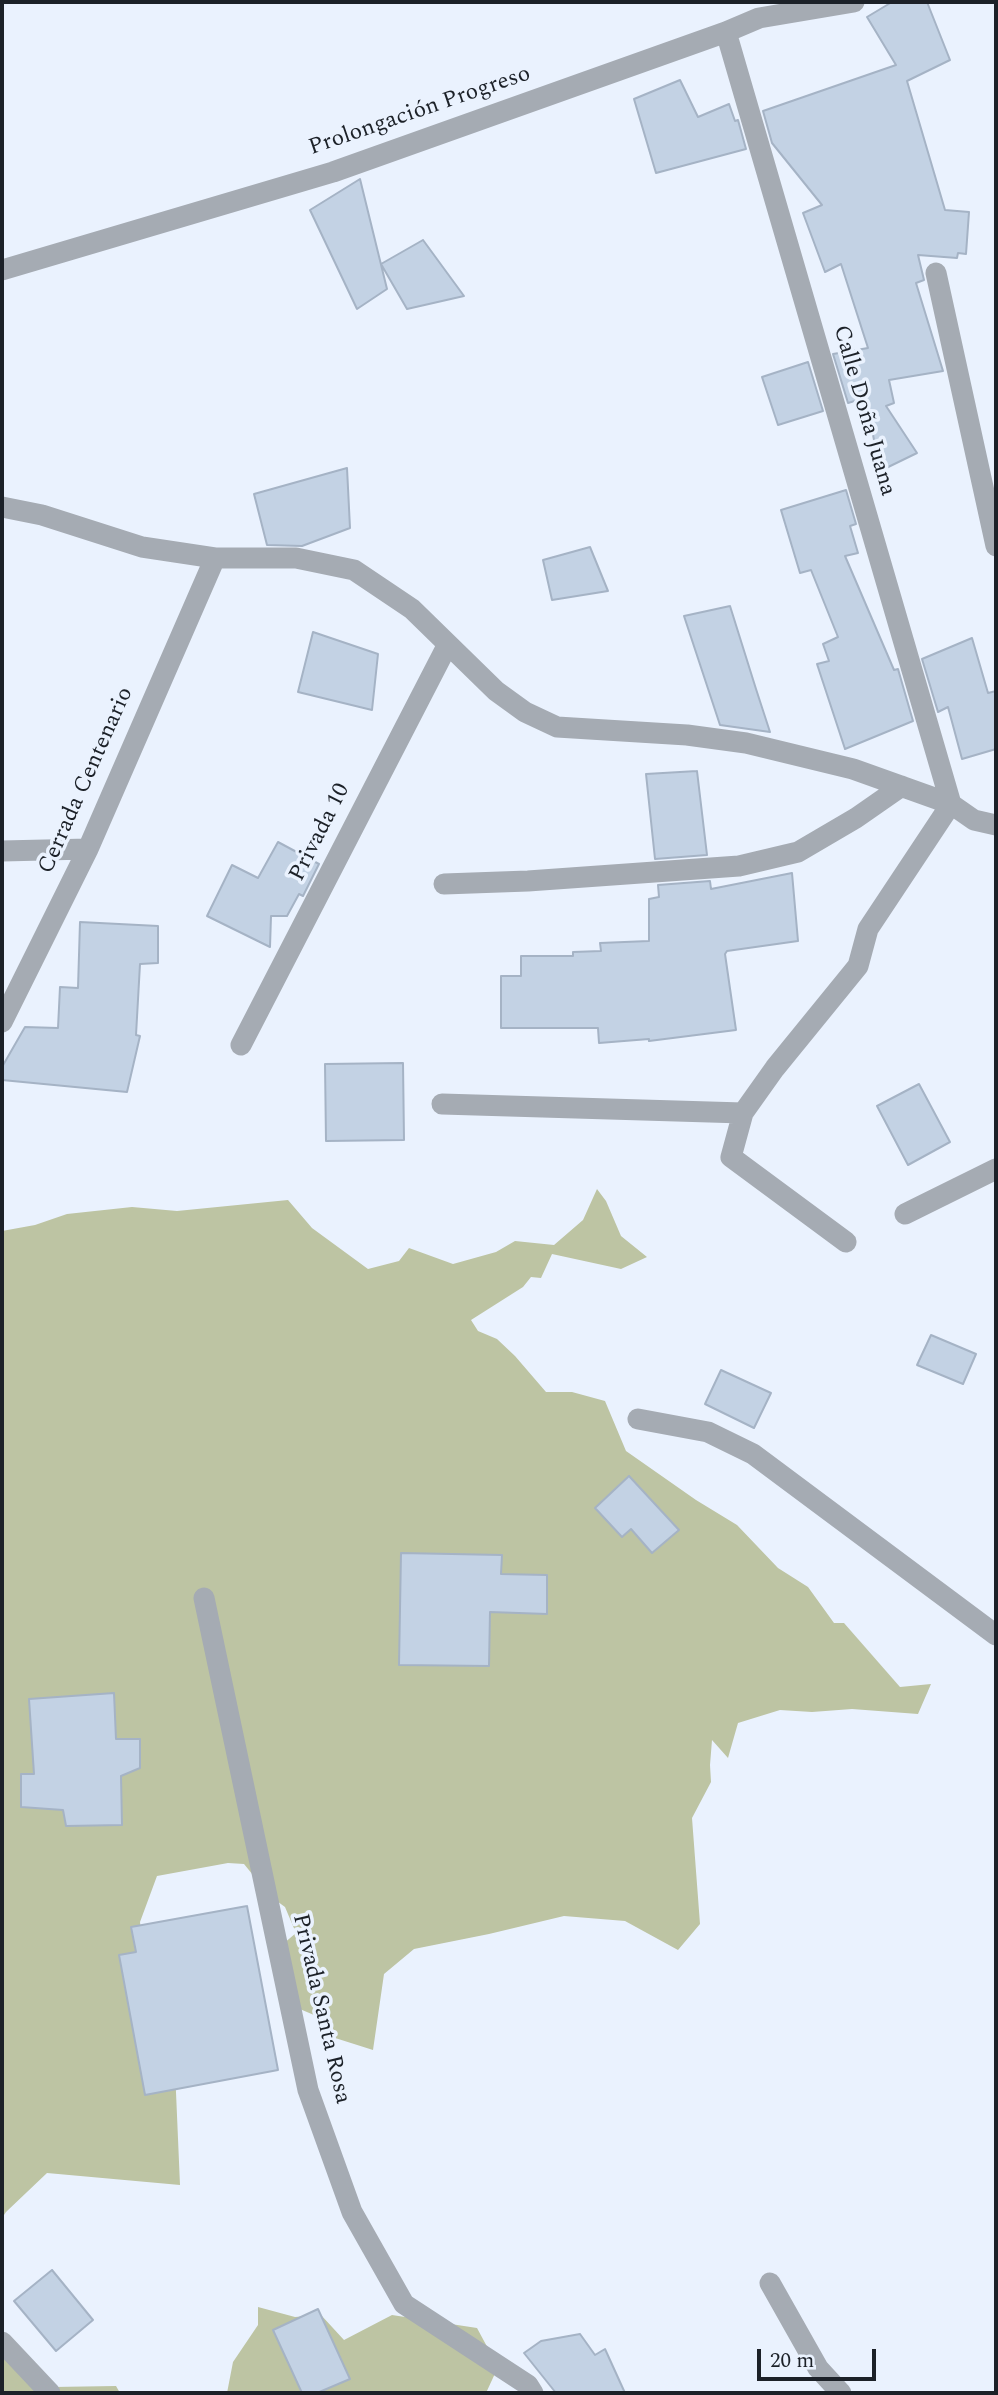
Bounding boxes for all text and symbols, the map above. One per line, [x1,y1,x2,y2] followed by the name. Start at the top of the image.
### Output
[305,61,535,163] street label: Prolongación Progreso
[825,323,901,499] street label: Calle Doña Juana
[33,683,141,879] street label: Cerrada Centenario
[285,780,357,886] street label: Privada 10
[285,1911,355,2107] street label: Privada Santa Rosa
[760,2336,879,2380] scale bar
[770,2345,814,2377] text: 20 m

